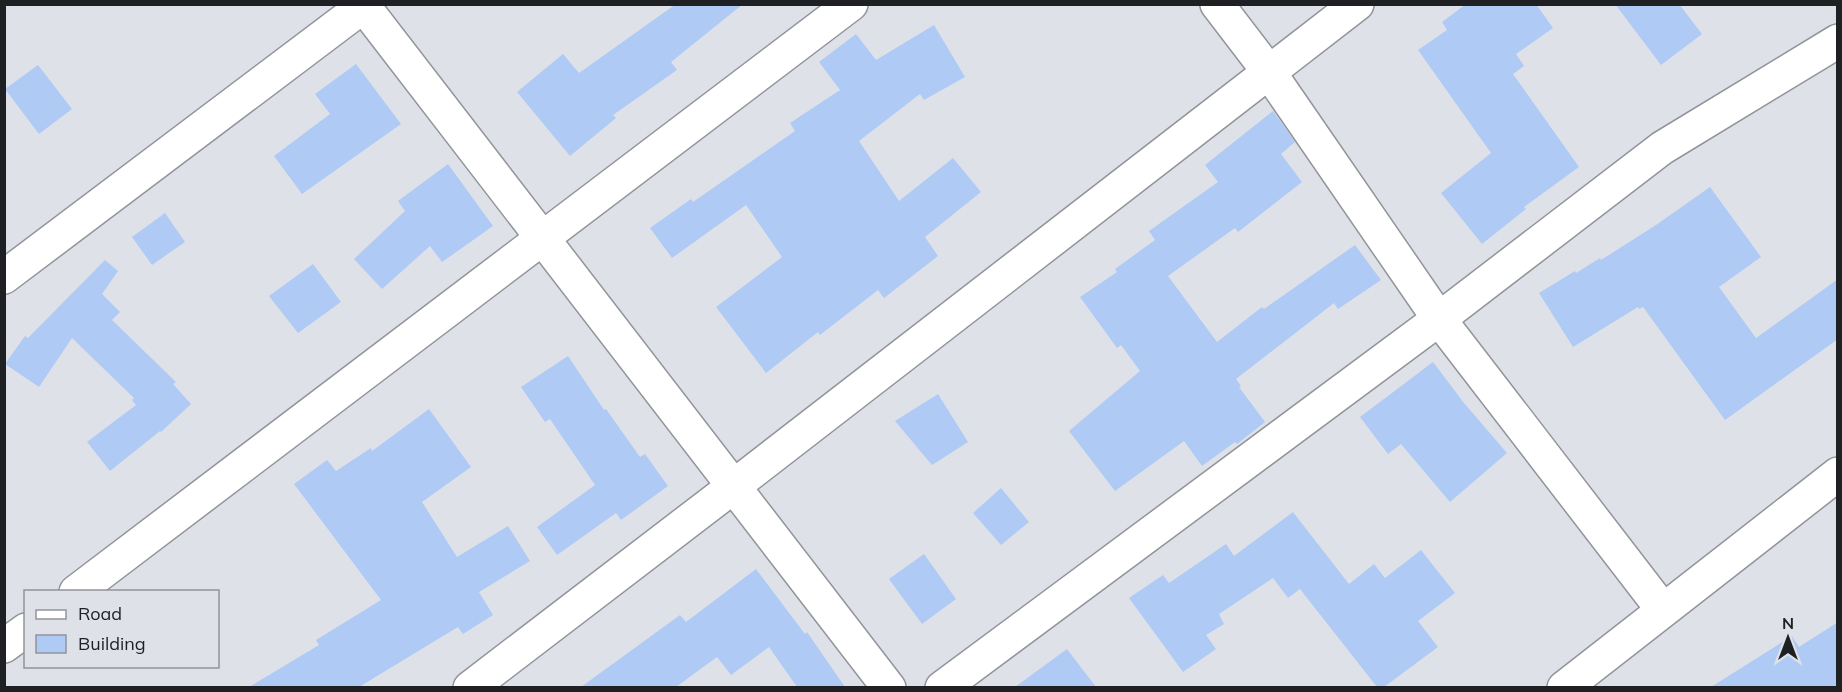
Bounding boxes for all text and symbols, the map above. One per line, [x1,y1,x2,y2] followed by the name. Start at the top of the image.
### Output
[24,590,219,668] legend
[78,602,122,625] text: Road
[1758,608,1818,668] north arrow
[1782,613,1794,633] text: N
[78,632,146,655] text: Building

